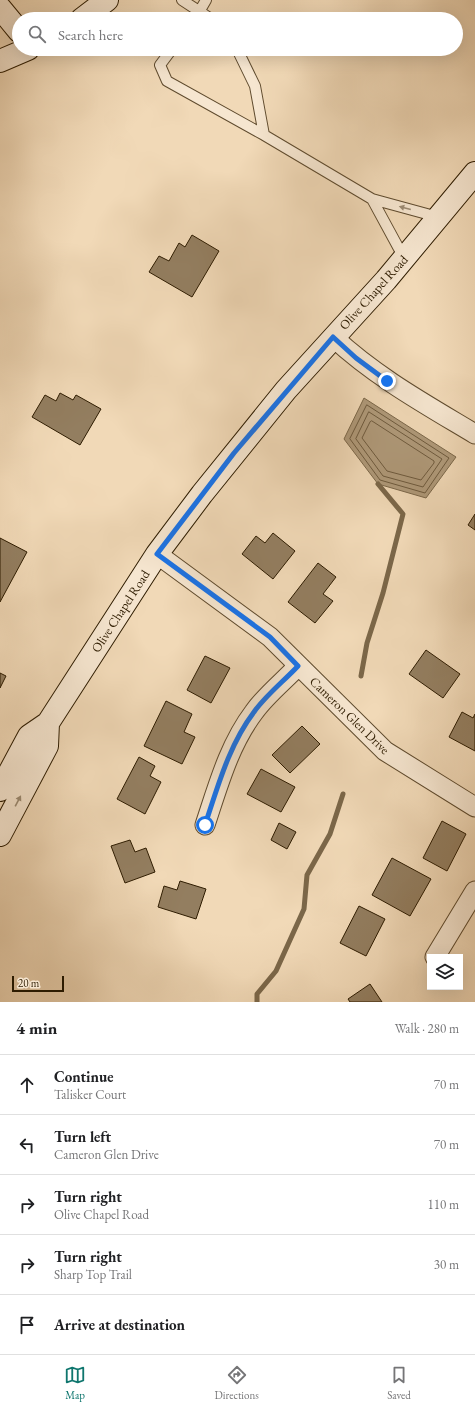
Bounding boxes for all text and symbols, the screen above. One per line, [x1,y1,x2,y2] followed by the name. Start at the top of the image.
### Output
[12,12,463,56] search box
[26,23,48,45] icon: search
[58,25,123,44] text: Search here
[399,205,411,211] one-way arrow
[335,251,412,333] street label: Olive Chapel Road
[378,372,396,390] route end
[87,566,154,656] street label: Olive Chapel Road
[306,673,393,758] street label: Cameron Glen Drive
[15,795,21,807] one-way arrow
[196,816,214,834] route start
[427,954,463,990] map controls
[427,954,463,990] button: layers
[12,974,64,993] scale bar
[18,976,39,990] text: 20 m
[16,1017,57,1039] text: 4 min
[395,1020,459,1037] text: Walk · 280 m
[54,1067,114,1086] text: Continue
[16,1074,38,1096] icon: ahead
[434,1076,459,1093] text: 70 m
[54,1086,126,1103] text: Talisker Court
[54,1127,111,1146] text: Turn left
[16,1134,38,1156] icon: left
[434,1136,459,1153] text: 70 m
[54,1146,159,1163] text: Cameron Glen Drive
[54,1187,122,1206] text: Turn right
[16,1194,38,1216] icon: right
[428,1196,459,1213] text: 110 m
[54,1206,149,1223] text: Olive Chapel Road
[54,1247,122,1266] text: Turn right
[16,1254,38,1276] icon: right
[434,1256,459,1273] text: 30 m
[54,1266,132,1283] text: Sharp Top Trail
[16,1314,38,1336] icon: arrive
[54,1315,185,1334] text: Arrive at destination
[64,1364,86,1402] tab: Map
[215,1364,259,1402] tab: Directions
[387,1364,411,1402] tab: Saved

